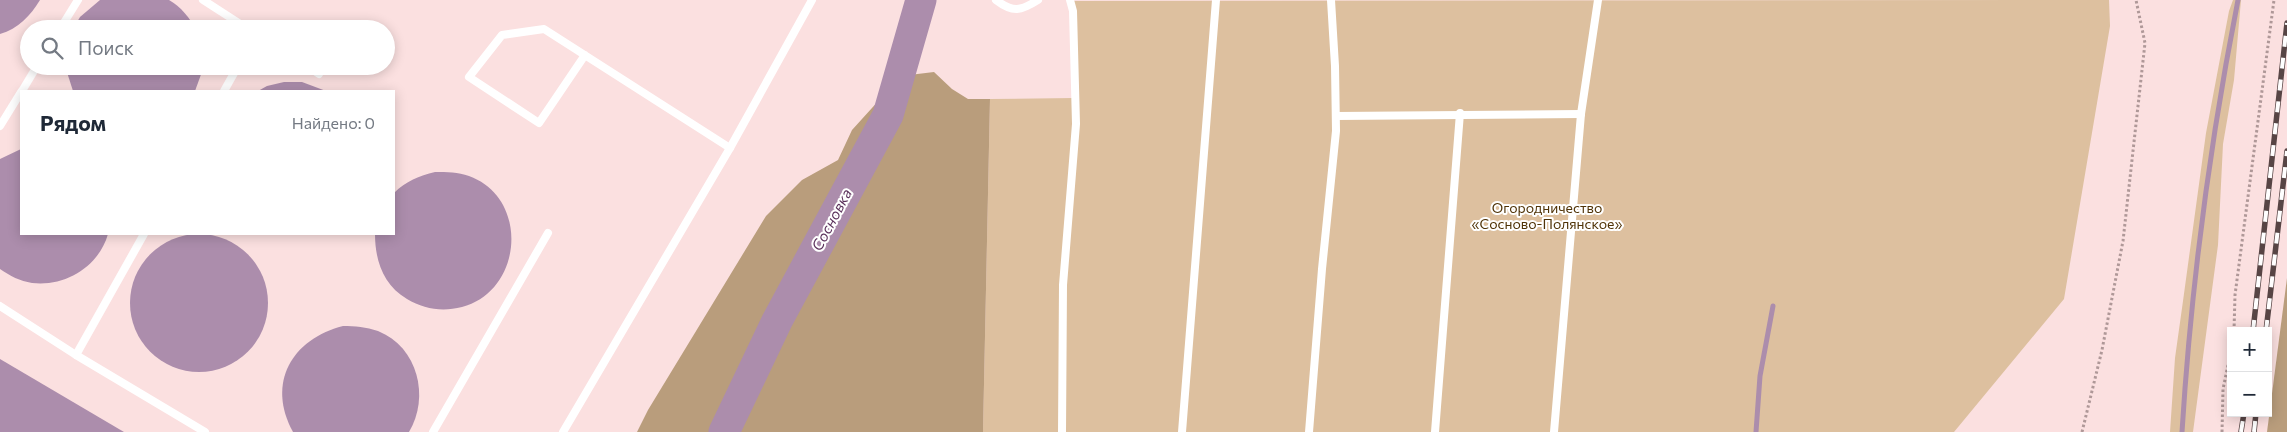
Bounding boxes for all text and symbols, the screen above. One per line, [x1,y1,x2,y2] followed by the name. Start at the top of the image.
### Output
[20,20,395,75] search box
[38,34,66,62] icon: search
[78,36,134,59] text: Поиск
[40,110,106,135] text: Рядом
[292,113,375,132] text: Найдено: 0
[807,185,855,254] water label: Сосновка
[1472,199,1622,232] park label: Огородничество «Сосново-Полянское»
[2227,327,2272,417] map controls
[2227,327,2272,372] button: +
[2227,372,2272,417] button: −

